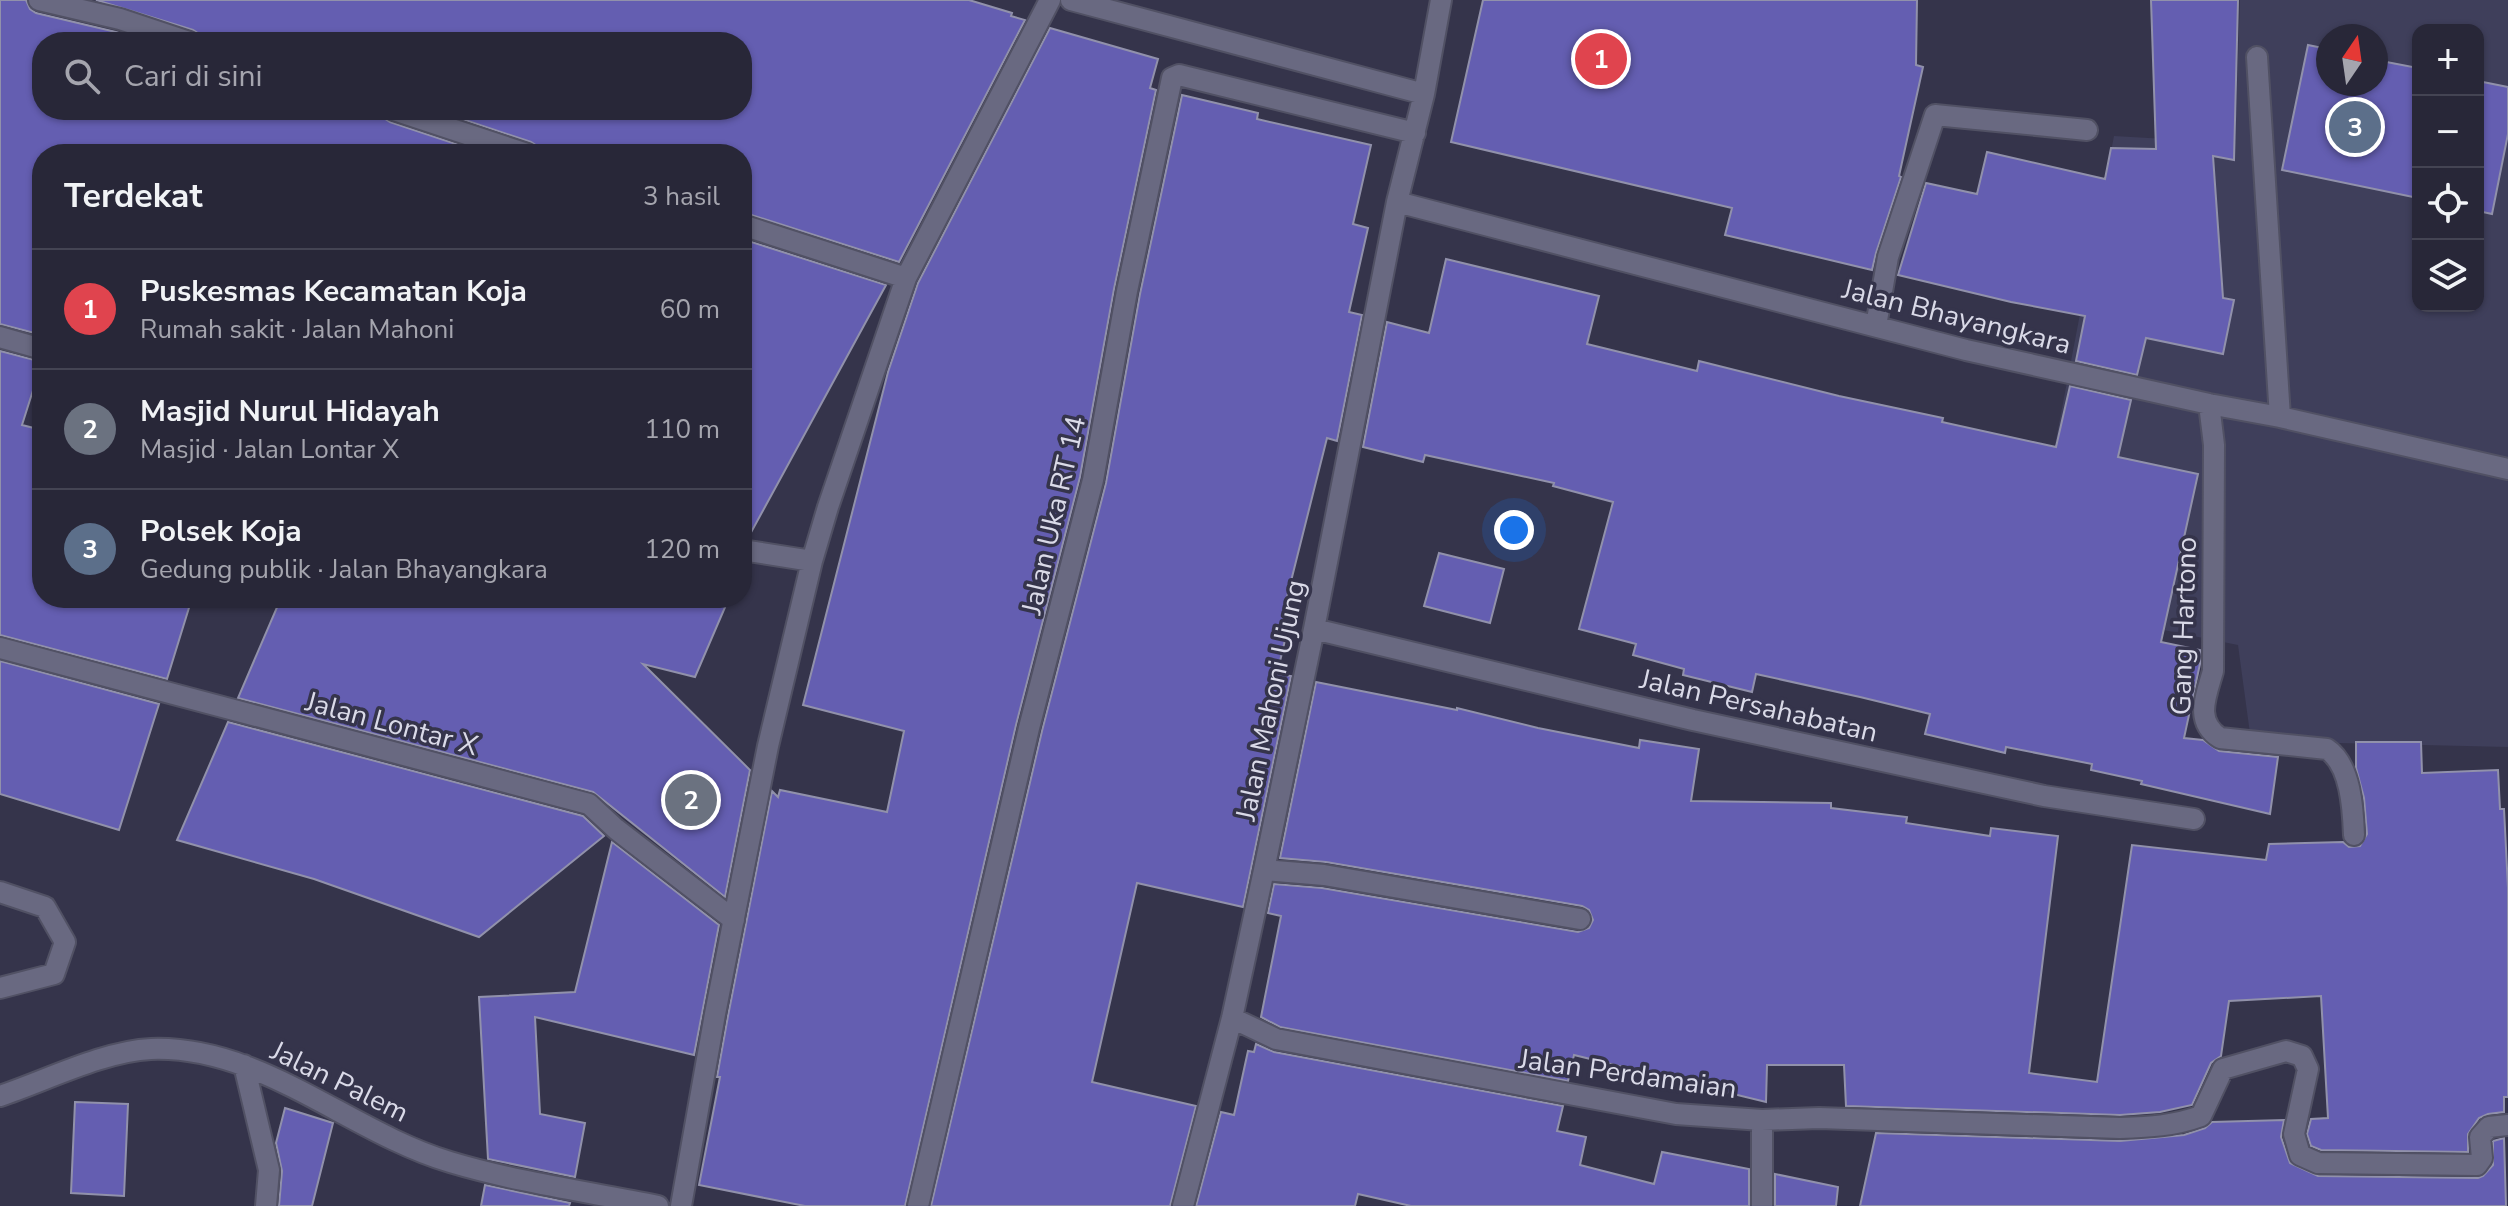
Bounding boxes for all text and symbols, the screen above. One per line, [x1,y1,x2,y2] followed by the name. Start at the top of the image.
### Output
[2316,24,2388,96] north arrow
[2412,24,2484,312] map controls
[2412,24,2484,96] button: +
[1575,29,1627,89] pin: 1
[32,32,752,120] search box
[60,54,104,98] icon: search
[124,56,263,97] text: Cari di sini
[2412,96,2484,168] button: −
[2329,97,2381,157] pin: 3
[2412,168,2484,240] button: locate
[64,173,202,219] text: Terdekat
[643,179,720,214] text: 3 hasil
[2412,240,2484,312] button: layers
[1837,270,2075,364] street label: Jalan Bhayangkara
[140,271,527,312] text: Puskesmas Kecamatan Koja
[82,292,98,327] text: 1
[660,292,720,327] text: 60 m
[140,312,454,347] text: Rumah sakit · Jalan Mahoni
[140,391,440,432] text: Masjid Nurul Hidayah
[82,412,98,447] text: 2
[644,412,720,447] text: 110 m
[1012,412,1095,619] street label: Jalan Uka RT 14
[140,432,399,467] text: Masjid · Jalan Lontar X
[1494,510,1534,550] your location
[140,511,302,552] text: Polsek Koja
[82,532,98,567] text: 3
[644,532,720,567] text: 120 m
[2162,536,2206,716] street label: Gang Hartono
[140,552,548,587] text: Gedung publik · Jalan Bhayangkara
[1227,576,1315,825] street label: Jalan Mahoni Ujung
[1635,660,1881,752] street label: Jalan Persahabatan
[300,682,482,765] street label: Jalan Lontar X
[665,770,717,830] pin: 2
[263,1032,415,1132] street label: Jalan Palem
[1516,1040,1739,1108] street label: Jalan Perdamaian

